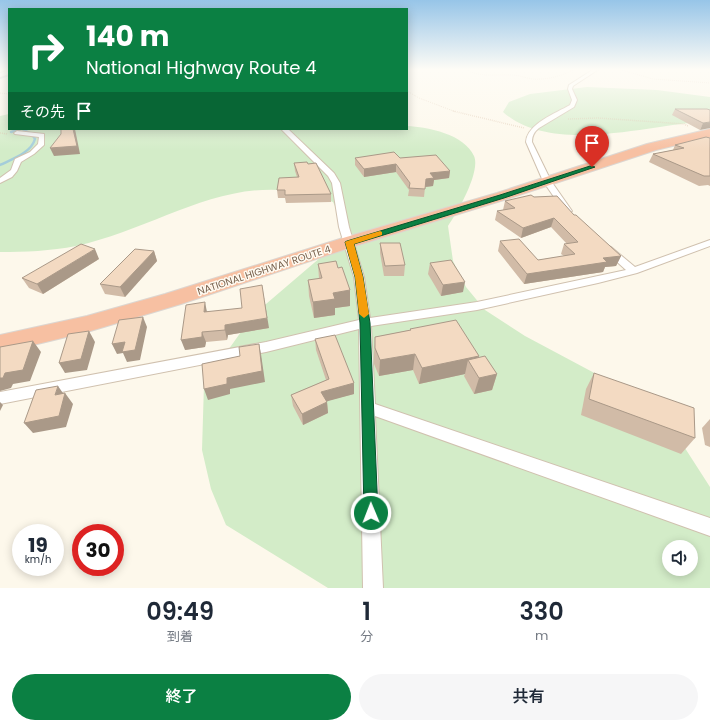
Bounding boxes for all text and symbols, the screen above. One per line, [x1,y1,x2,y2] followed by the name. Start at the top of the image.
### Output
[86,17,169,56] text: 140 m
[20,24,72,76] icon: right
[86,55,317,80] text: National Highway Route 4
[73,100,95,122] icon: arrive
[20,101,65,122] text: その先
[575,126,609,167] pin
[581,132,603,154] icon: arrive
[195,241,333,299] street label: NATIONAL HIGHWAY ROUTE 4
[350,492,392,534] position arrow
[72,524,124,576] speed limit sign: 30
[28,531,48,559] text: 19
[662,540,698,576] map controls
[662,540,698,576] button: sound
[25,552,51,567] text: km/h
[146,595,214,628] text: 09:49
[362,595,371,628] text: 1
[519,595,564,628] text: 330
[535,626,548,645] text: m
[167,627,193,646] text: 到着
[360,627,373,646] text: 分
[12,674,351,720] button: 終了
[359,674,698,720] button: 共有

